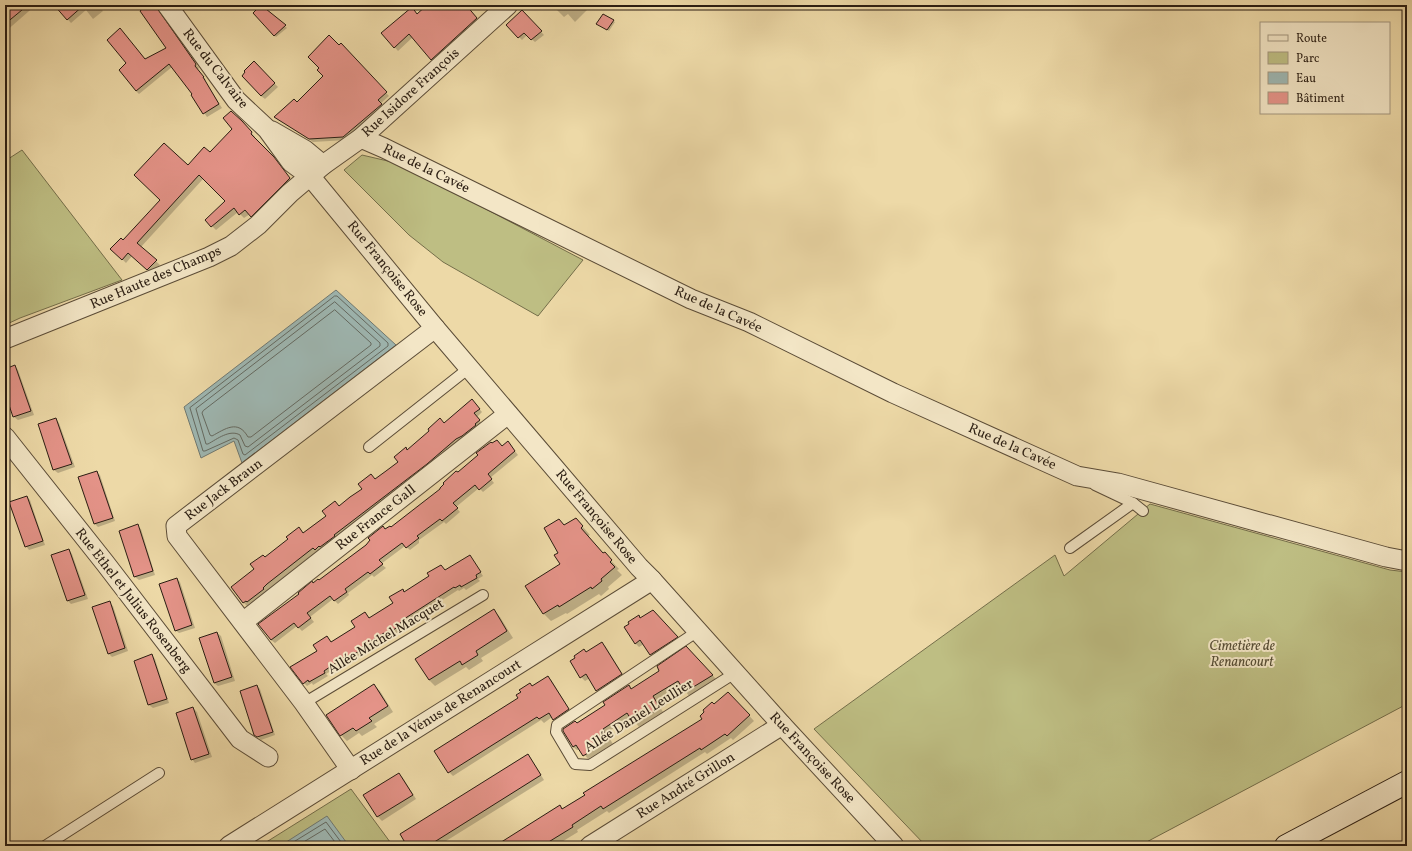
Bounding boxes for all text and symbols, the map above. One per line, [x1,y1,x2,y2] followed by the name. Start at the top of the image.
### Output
[1260,22,1390,114] legend
[178,25,253,113] street label: Rue du Calvaire
[1296,31,1327,47] text: Route
[358,44,464,142] street label: Rue Isidore François
[1296,51,1319,67] text: Parc
[1296,71,1316,87] text: Eau
[1296,91,1345,107] text: Bâtiment
[379,140,473,198] street label: Rue de la Cavée
[342,217,432,321] street label: Rue Françoise Rose
[88,242,224,314] street label: Rue Haute des Champs
[671,282,765,338] street label: Rue de la Cavée
[965,419,1059,475] street label: Rue de la Cavée
[181,455,267,525] street label: Rue Jack Braun
[551,466,642,569] street label: Rue Françoise Rose
[332,481,420,555] street label: Rue France Gall
[70,525,196,677] street label: Rue Ethel et Julius Rosenberg
[324,595,448,679] street label: Allée Michel Macquet
[1209,637,1275,672] park label: Cimetière de Renancourt
[357,655,525,771] street label: Rue de la Vénus de Renancourt
[581,675,697,757] street label: Allée Daniel Leullier
[765,708,860,808] street label: Rue Françoise Rose
[633,748,739,824] street label: Rue André Grillon

